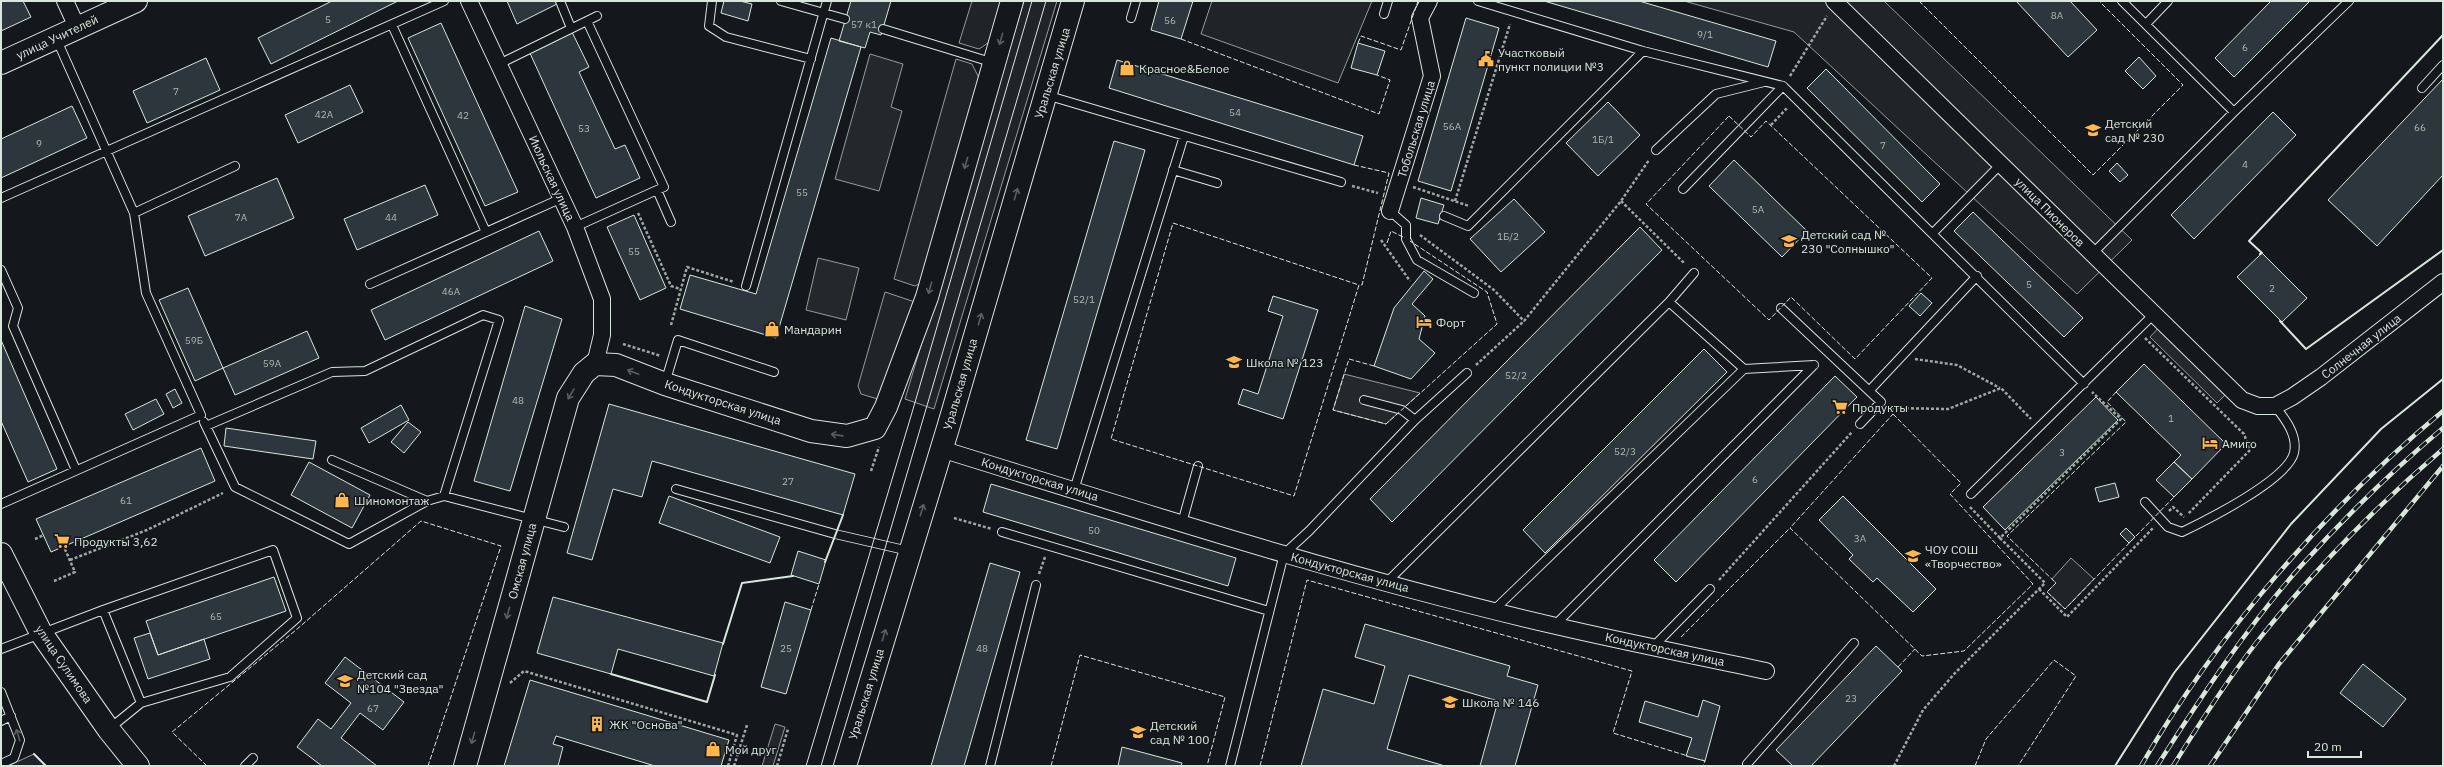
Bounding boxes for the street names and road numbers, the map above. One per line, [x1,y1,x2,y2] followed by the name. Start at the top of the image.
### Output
[14,11,100,63] street label: улица Учителей
[1031,25,1073,120] street label: Уральская улица
[1394,78,1438,179] street label: Тобольская улица
[526,133,579,224] street label: Июльская улица
[2012,174,2088,250] street label: улица Пионеров
[2318,310,2404,382] street label: Солнечная улица
[940,336,980,432] street label: Уральская улица
[663,376,784,428] street label: Кондукторская улица
[980,454,1101,504] street label: Кондукторская улица
[505,521,540,601] street label: Омская улица
[1289,549,1411,595] street label: Кондукторская улица
[32,622,96,707] street label: улица Сулимова
[1604,629,1727,669] street label: Кондукторская улица
[845,646,887,741] street label: Уральская улица

